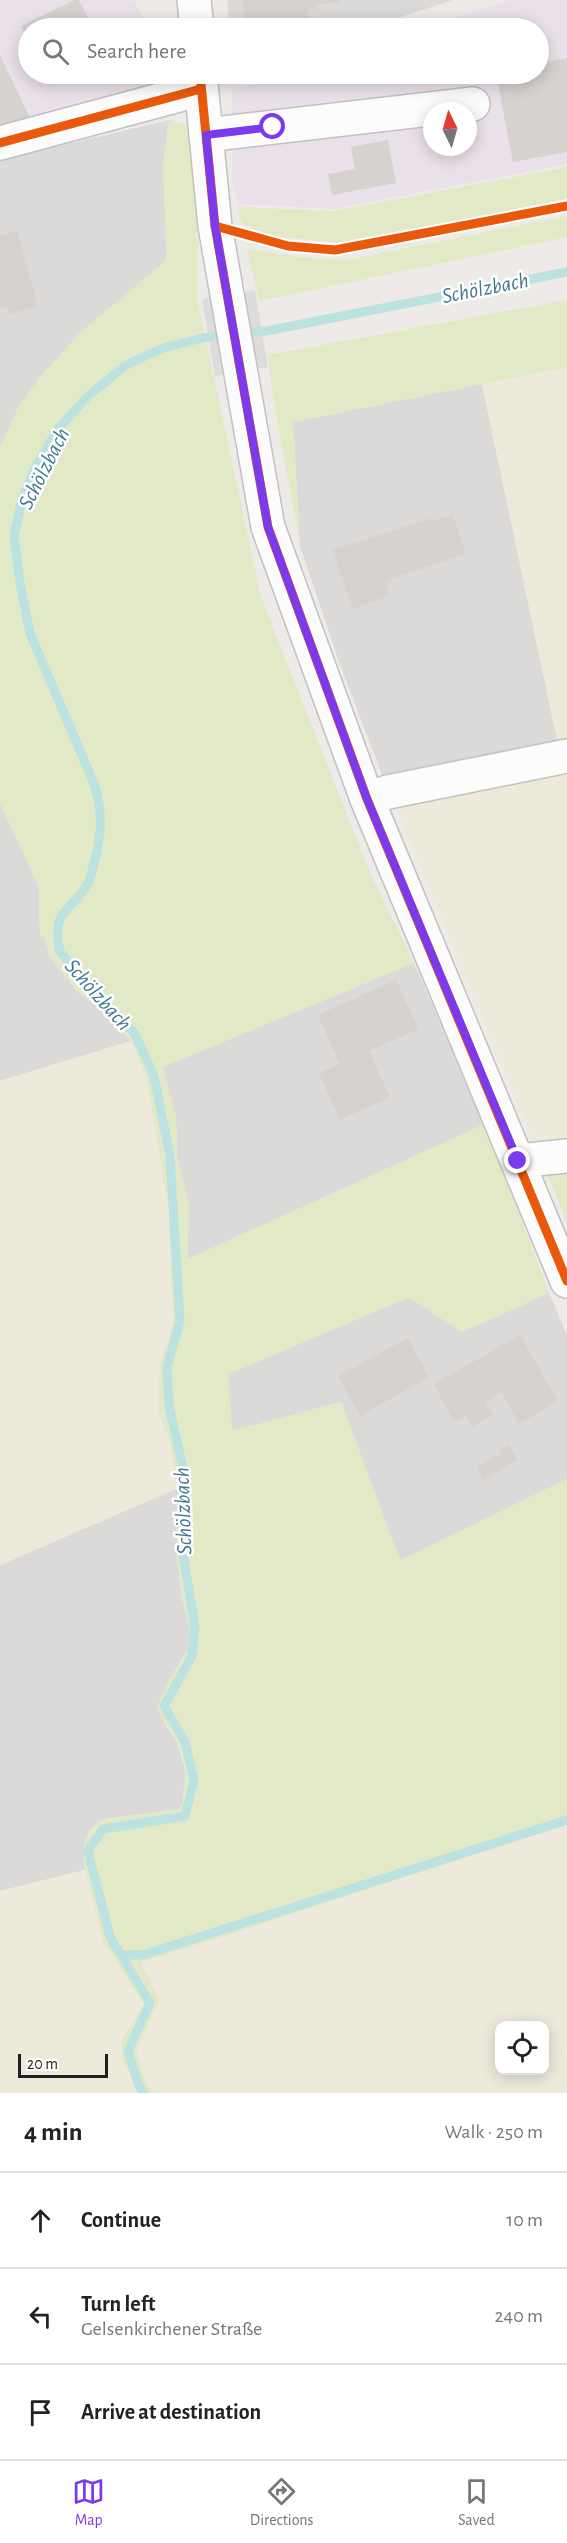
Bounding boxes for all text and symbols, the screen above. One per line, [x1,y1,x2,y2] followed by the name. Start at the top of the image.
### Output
[18,18,549,84] search box
[39,35,72,68] icon: search
[87,40,186,62] text: Search here
[423,102,477,156] north arrow
[259,113,285,139] route start
[440,269,530,307] water label: Schölzbach
[14,424,74,513] water label: Schölzbach
[61,955,136,1035] water label: Schölzbach
[504,1147,530,1173] route end
[170,1467,196,1555] water label: Schölzbach
[495,2021,549,2075] map controls
[495,2021,549,2075] button: locate
[18,2051,108,2078] scale bar
[27,2056,58,2072] text: 20 m
[24,2119,83,2145] text: 4 min
[444,2122,543,2142] text: Walk · 250 m
[24,2204,57,2237] icon: ahead
[81,2209,161,2231] text: Continue
[506,2210,543,2230] text: 10 m
[81,2293,155,2315] text: Turn left
[24,2300,57,2333] icon: left
[494,2306,543,2326] text: 240 m
[81,2319,262,2339] text: Gelsenkirchener Straße
[24,2396,57,2429] icon: arrive
[81,2401,261,2423] text: Arrive at destination
[72,2475,105,2530] tab: Map
[250,2475,314,2530] tab: Directions
[458,2475,495,2530] tab: Saved

